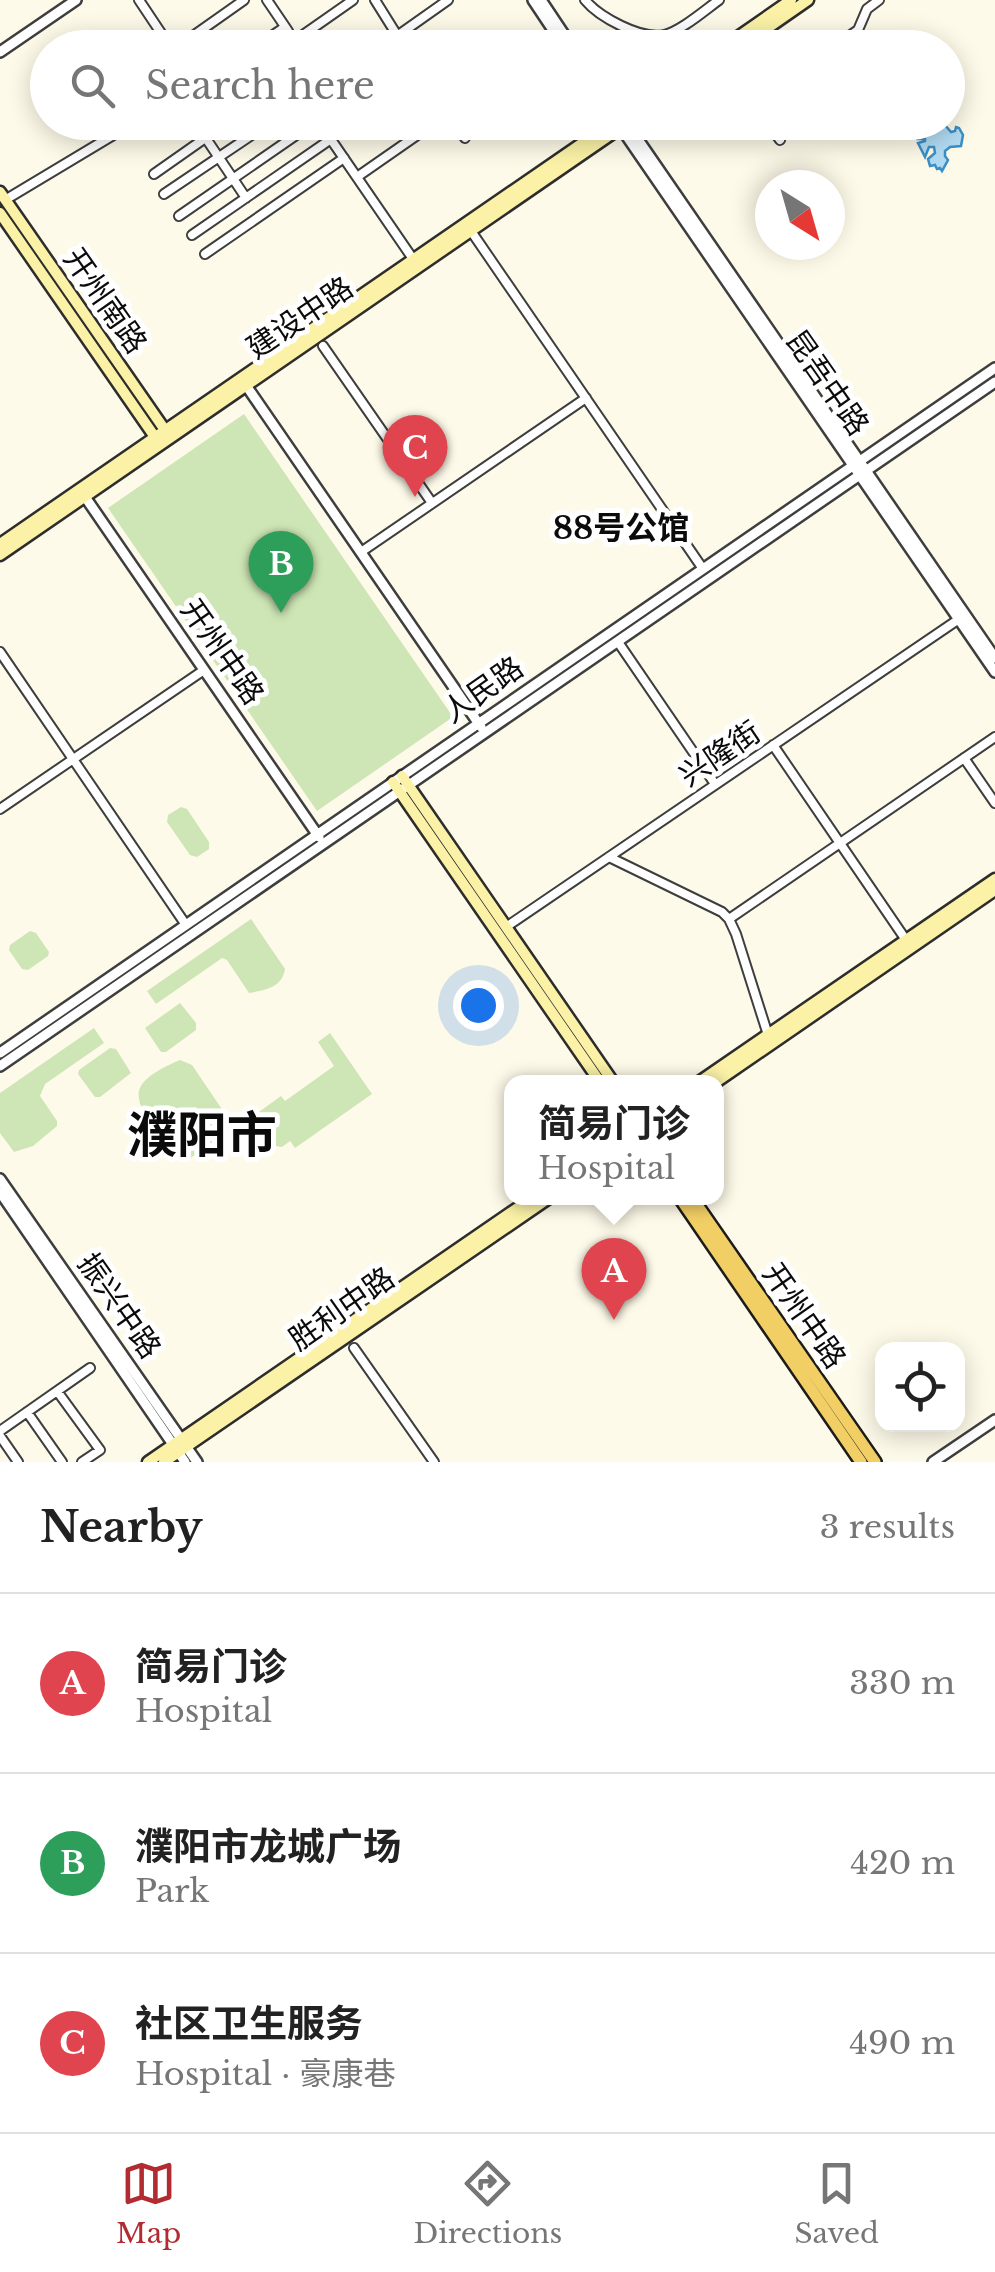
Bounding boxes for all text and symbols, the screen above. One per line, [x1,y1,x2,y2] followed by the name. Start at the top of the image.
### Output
[30,30,965,140] search box
[65,58,120,113] icon: search
[145,62,375,109] text: Search here
[755,170,845,260] north arrow
[56,241,155,360] street label: 开州南路
[240,269,360,366] street label: 建设中路
[778,323,877,442] street label: 昆吾中路
[382,414,448,497] pin: C
[553,508,689,548] district label: 88号公馆
[248,530,314,613] pin: B
[173,592,272,711] street label: 开州中路
[435,649,530,731] street label: 人民路
[672,713,767,794] street label: 兴隆街
[453,980,504,1031] your location
[504,1075,724,1205] popup
[538,1100,690,1147] text: 简易门诊
[127,1104,277,1167] district label: 濮阳市
[538,1148,675,1188] text: Hospital
[582,1238,646,1320] pin: A
[70,1246,169,1365] street label: 振兴中路
[755,1256,854,1375] street label: 开州中路
[282,1259,401,1358] street label: 胜利中路
[875,1342,965,1432] map controls
[875,1342,965,1432] button: locate
[40,1501,203,1553] text: Nearby
[820,1507,955,1547] text: 3 results
[135,1643,287,1690] text: 简易门诊
[60,1663,85,1703] text: A
[849,1663,955,1703] text: 330 m
[135,1691,272,1731] text: Hospital
[135,1823,401,1870] text: 濮阳市龙城广场
[60,1843,85,1883] text: B
[850,1843,955,1883] text: 420 m
[135,1871,209,1911] text: Park
[135,2000,363,2047] text: 社区卫生服务
[59,2023,86,2063] text: C
[849,2023,955,2063] text: 490 m
[135,2054,396,2094] text: Hospital · 豪康巷
[116,2156,181,2251] tab: Map
[413,2156,562,2251] tab: Directions
[794,2156,879,2251] tab: Saved

